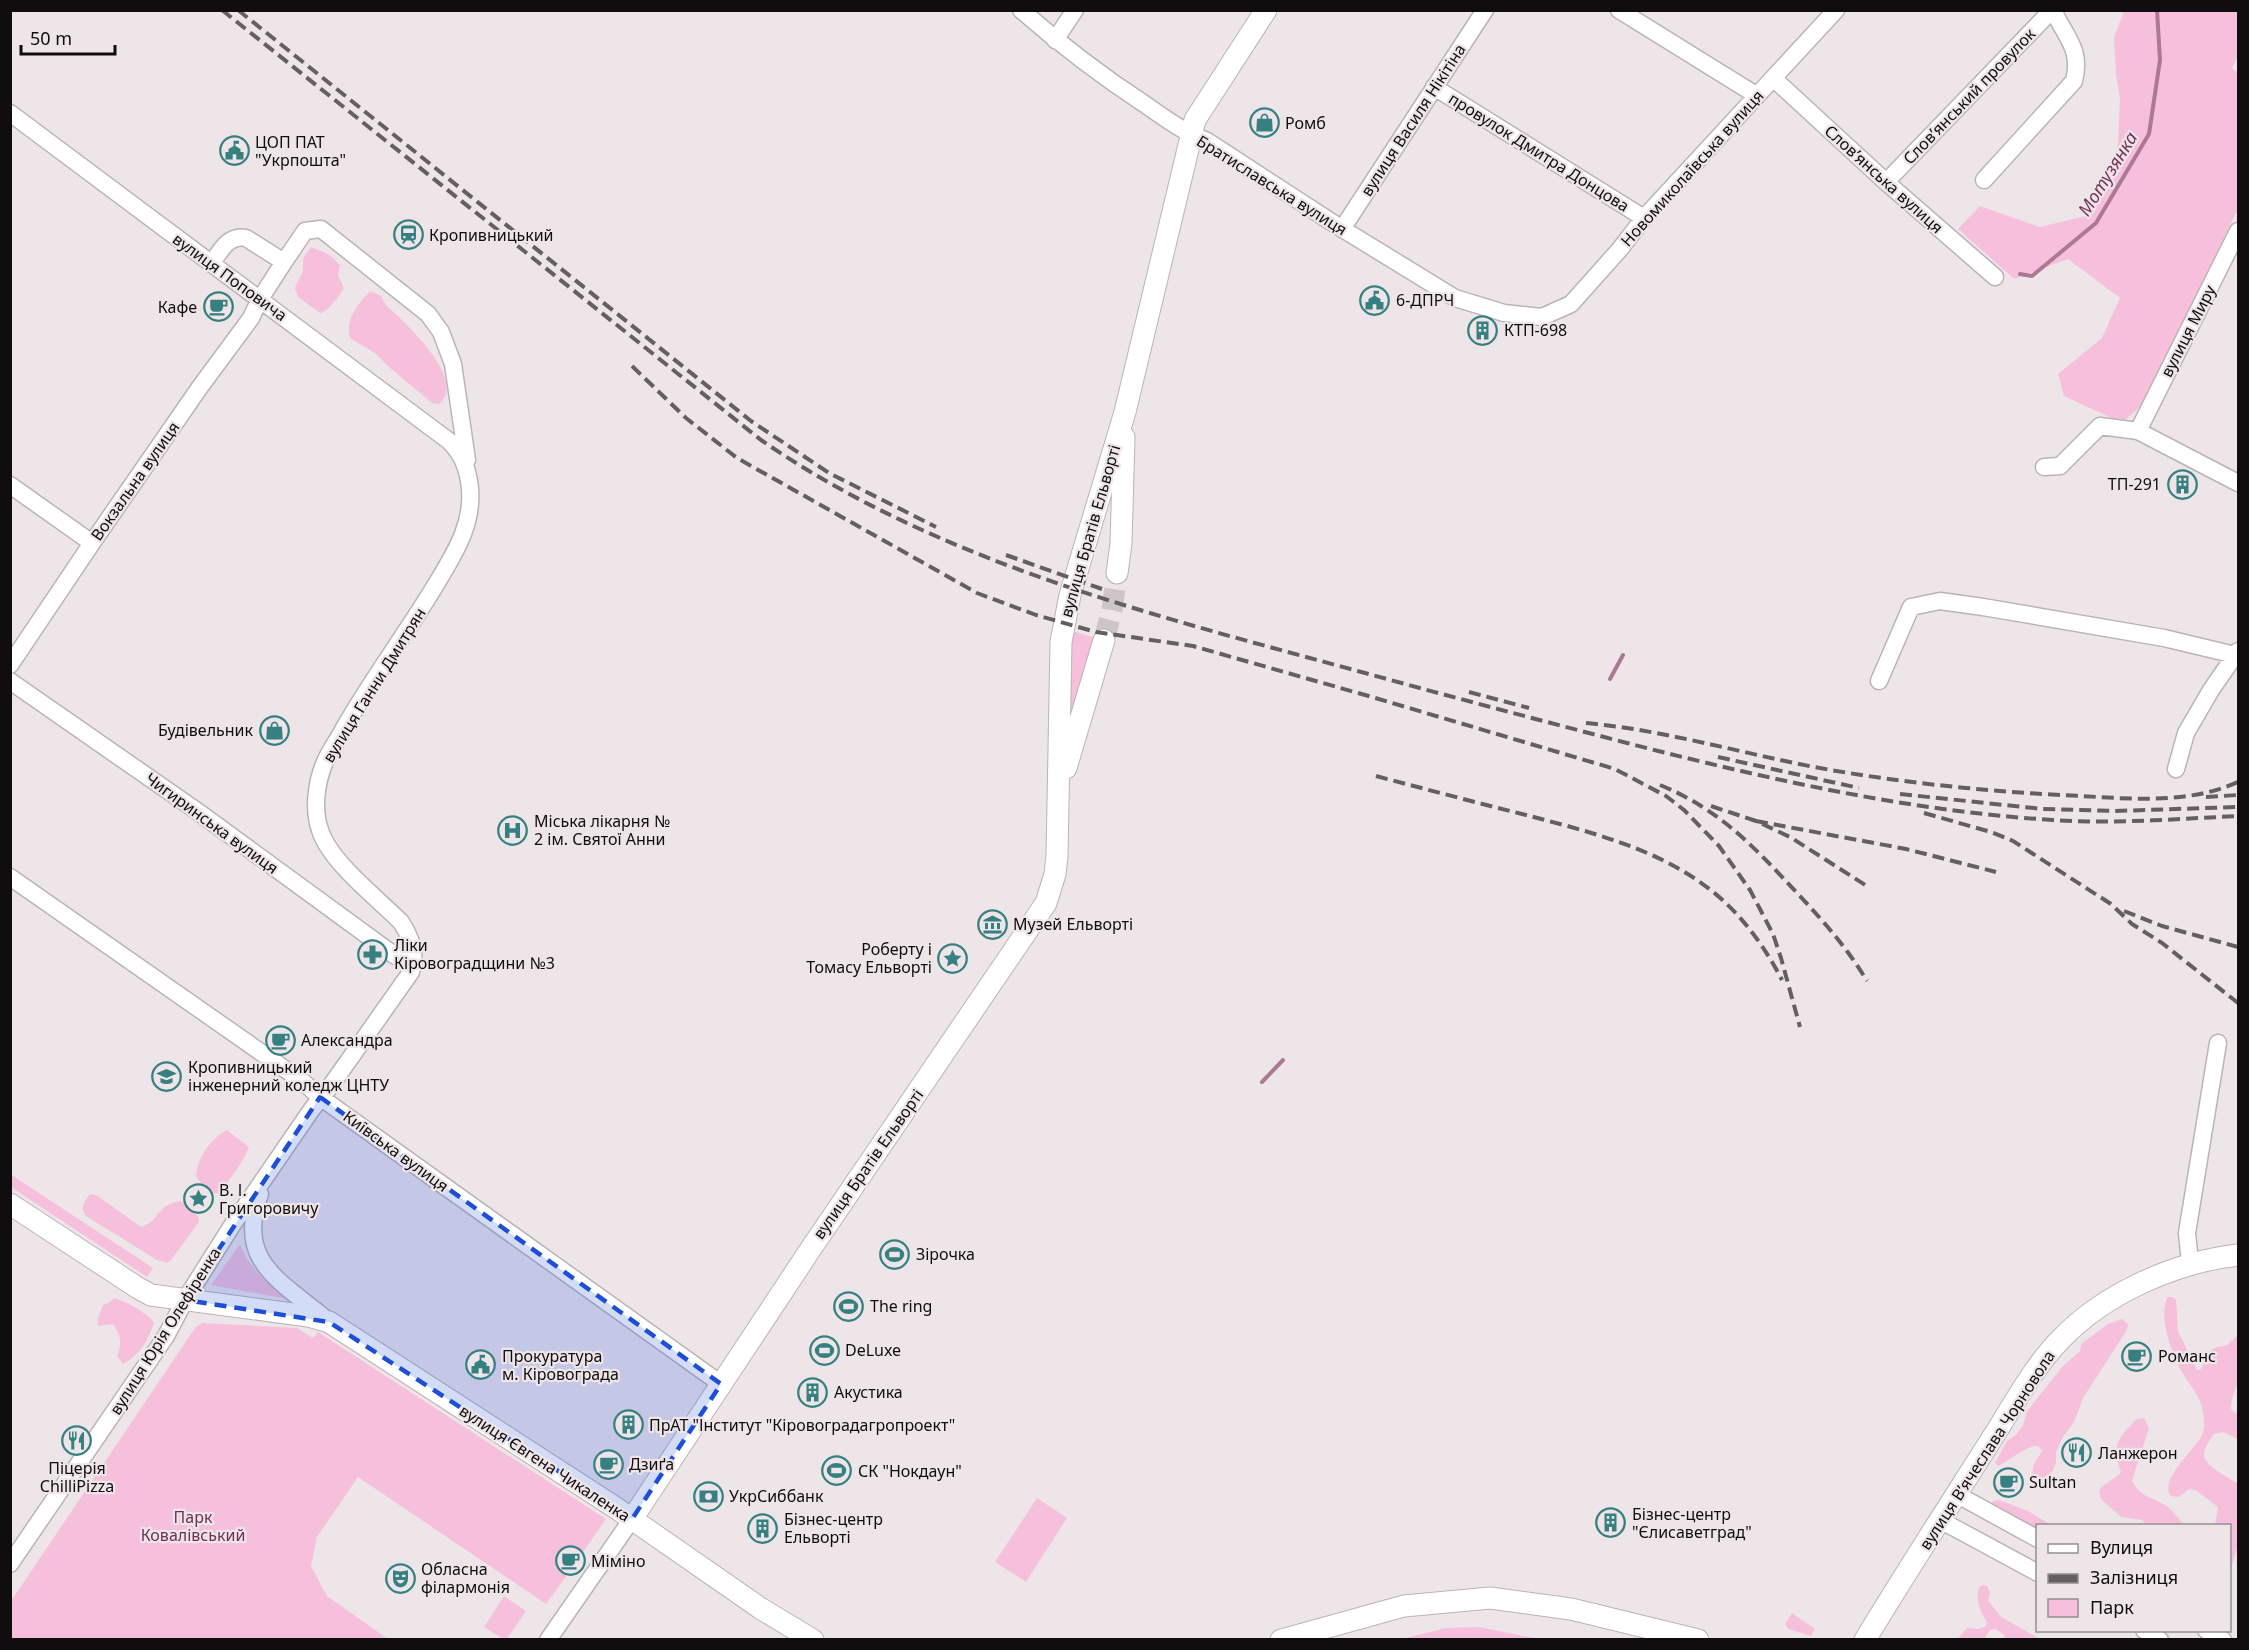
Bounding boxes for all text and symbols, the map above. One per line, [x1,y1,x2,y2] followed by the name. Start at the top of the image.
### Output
[21,18,116,56] scale bar
[1898,23,2040,169] street label: Словʼянський провулок
[30,26,72,50] text: 50 m
[1355,40,1471,200] street label: вулиця Василя Нікітіна
[1616,85,1768,251] street label: Новомиколаївська вулиця
[1445,87,1633,217] street label: провулок Дмитра Донцова
[1248,107,1280,139] shop icon: Ромб
[1285,112,1326,134] place label: Ромб
[1820,120,1948,238] street label: Словʼянська вулиця
[2072,127,2143,220] water label: Мотузянка
[1193,130,1351,240] street label: Братиславська вулиця
[255,131,346,171] place label: ЦОП ПАТ "Укрпошта"
[218,135,250,167] public building icon: ЦОП ПАТ "Укрпошта"
[392,219,424,251] station icon: Кропивницький
[429,224,554,246] place label: Кропивницький
[168,228,292,326] street label: вулиця Поповича
[2155,280,2221,381] street label: вулиця Миру
[1359,284,1391,316] public building icon: 6-ДПРЧ
[1396,289,1454,311] place label: 6-ДПРЧ
[202,291,234,323] cafe icon: Кафе
[158,296,197,318] place label: Кафе
[1467,314,1499,346] building icon: КТП-698
[1504,319,1567,341] place label: КТП-698
[86,417,184,545] street label: Вокзальна вулиця
[1055,442,1125,620] street label: вулиця Братів Ельворті
[2166,468,2198,500] building icon: ТП-291
[2108,473,2161,495] place label: ТП-291
[317,603,431,767] street label: вулиця Ганни Дмитрян
[258,714,290,746] shop icon: Будівельник
[158,719,253,741] place label: Будівельник
[141,767,283,879] street label: Чигиринська вулиця
[534,810,670,850] place label: Міська лікарня № 2 ім. Святої Анни
[497,814,529,846] hospital icon: Міська лікарня № 2 ім. Святої Анни
[976,908,1008,940] museum icon: Музей Ельворті
[1013,913,1133,935] place label: Музей Ельворті
[394,934,555,974] place label: Ліки Кіровоградщини №3
[357,938,389,970] pharmacy icon: Ліки Кіровоградщини №3
[806,938,932,978] place label: Роберту і Томасу Ельворті
[937,942,969,974] place icon: Роберту і Томасу Ельворті
[264,1024,296,1056] cafe icon: Александра
[301,1029,393,1051] place label: Александра
[188,1056,389,1096] place label: Кропивницький інженерний коледж ЦНТУ
[151,1060,183,1092] school or university icon: Кропивницький інженерний коледж ЦНТУ
[808,1085,928,1243] street label: вулиця Братів Ельворті
[339,1105,453,1197] street label: Київська вулиця
[219,1179,319,1219] place label: В. І. Григоровичу
[182,1183,214,1215] place icon: В. І. Григоровичу
[879,1238,911,1270] sports icon: Зірочка
[104,1243,226,1419] street label: вулиця Юрія Олефіренка
[916,1243,975,1265] place label: Зірочка
[833,1290,865,1322] sports icon: The ring
[870,1295,932,1317] place label: The ring
[808,1334,840,1366] sports icon: DeLuxe
[845,1339,901,1361] place label: DeLuxe
[2121,1340,2153,1372] cafe icon: Романс
[502,1345,619,1385] place label: Прокуратура м. Кіровограда
[2158,1345,2216,1367] place label: Романс
[1914,1346,2060,1554] street label: вулиця Вʼячеслава Чорновола
[465,1349,497,1381] public building icon: Прокуратура м. Кіровограда
[797,1376,829,1408] building icon: Акустика
[834,1381,903,1403] place label: Акустика
[455,1399,635,1527] street label: вулиця Євгена Чикаленка
[612,1409,644,1441] building icon: ПрАТ "Інститут "Кіровоградагропроект"
[649,1414,955,1436] place label: ПрАТ "Інститут "Кіровоградагропроект"
[61,1424,93,1456] restaurant icon: Піцерія ChilliPizza
[2061,1437,2093,1469] restaurant icon: Ланжерон
[2098,1442,2178,1464] place label: Ланжерон
[592,1448,624,1480] cafe icon: Дзиґа
[629,1453,674,1475] place label: Дзиґа
[821,1455,853,1487] sports icon: СК "Нокдаун"
[40,1457,114,1497] place label: Піцерія ChilliPizza
[858,1460,962,1482] place label: СК "Нокдаун"
[1992,1466,2024,1498] cafe icon: Sultan
[2029,1471,2076,1493] place label: Sultan
[692,1480,724,1512] bank icon: УкрСиббанк
[729,1485,824,1507] place label: УкрСиббанк
[1632,1503,1752,1543] place label: Бізнес-центр "Єлисаветград"
[141,1506,245,1546] park label: Парк Ковалівський
[1595,1507,1627,1539] building icon: Бізнес-центр "Єлисаветград"
[784,1508,883,1548] place label: Бізнес-центр Ельворті
[747,1512,779,1544] building icon: Бізнес-центр Ельворті
[2036,1524,2231,1632] legend
[2090,1535,2153,1559] text: Вулиця
[554,1545,586,1577] cafe icon: Міміно
[591,1550,645,1572] place label: Міміно
[421,1558,510,1598] place label: Обласна філармонія
[384,1562,416,1594] theatre icon: Обласна філармонія
[2090,1565,2178,1589] text: Залізниця
[2090,1595,2134,1619] text: Парк

